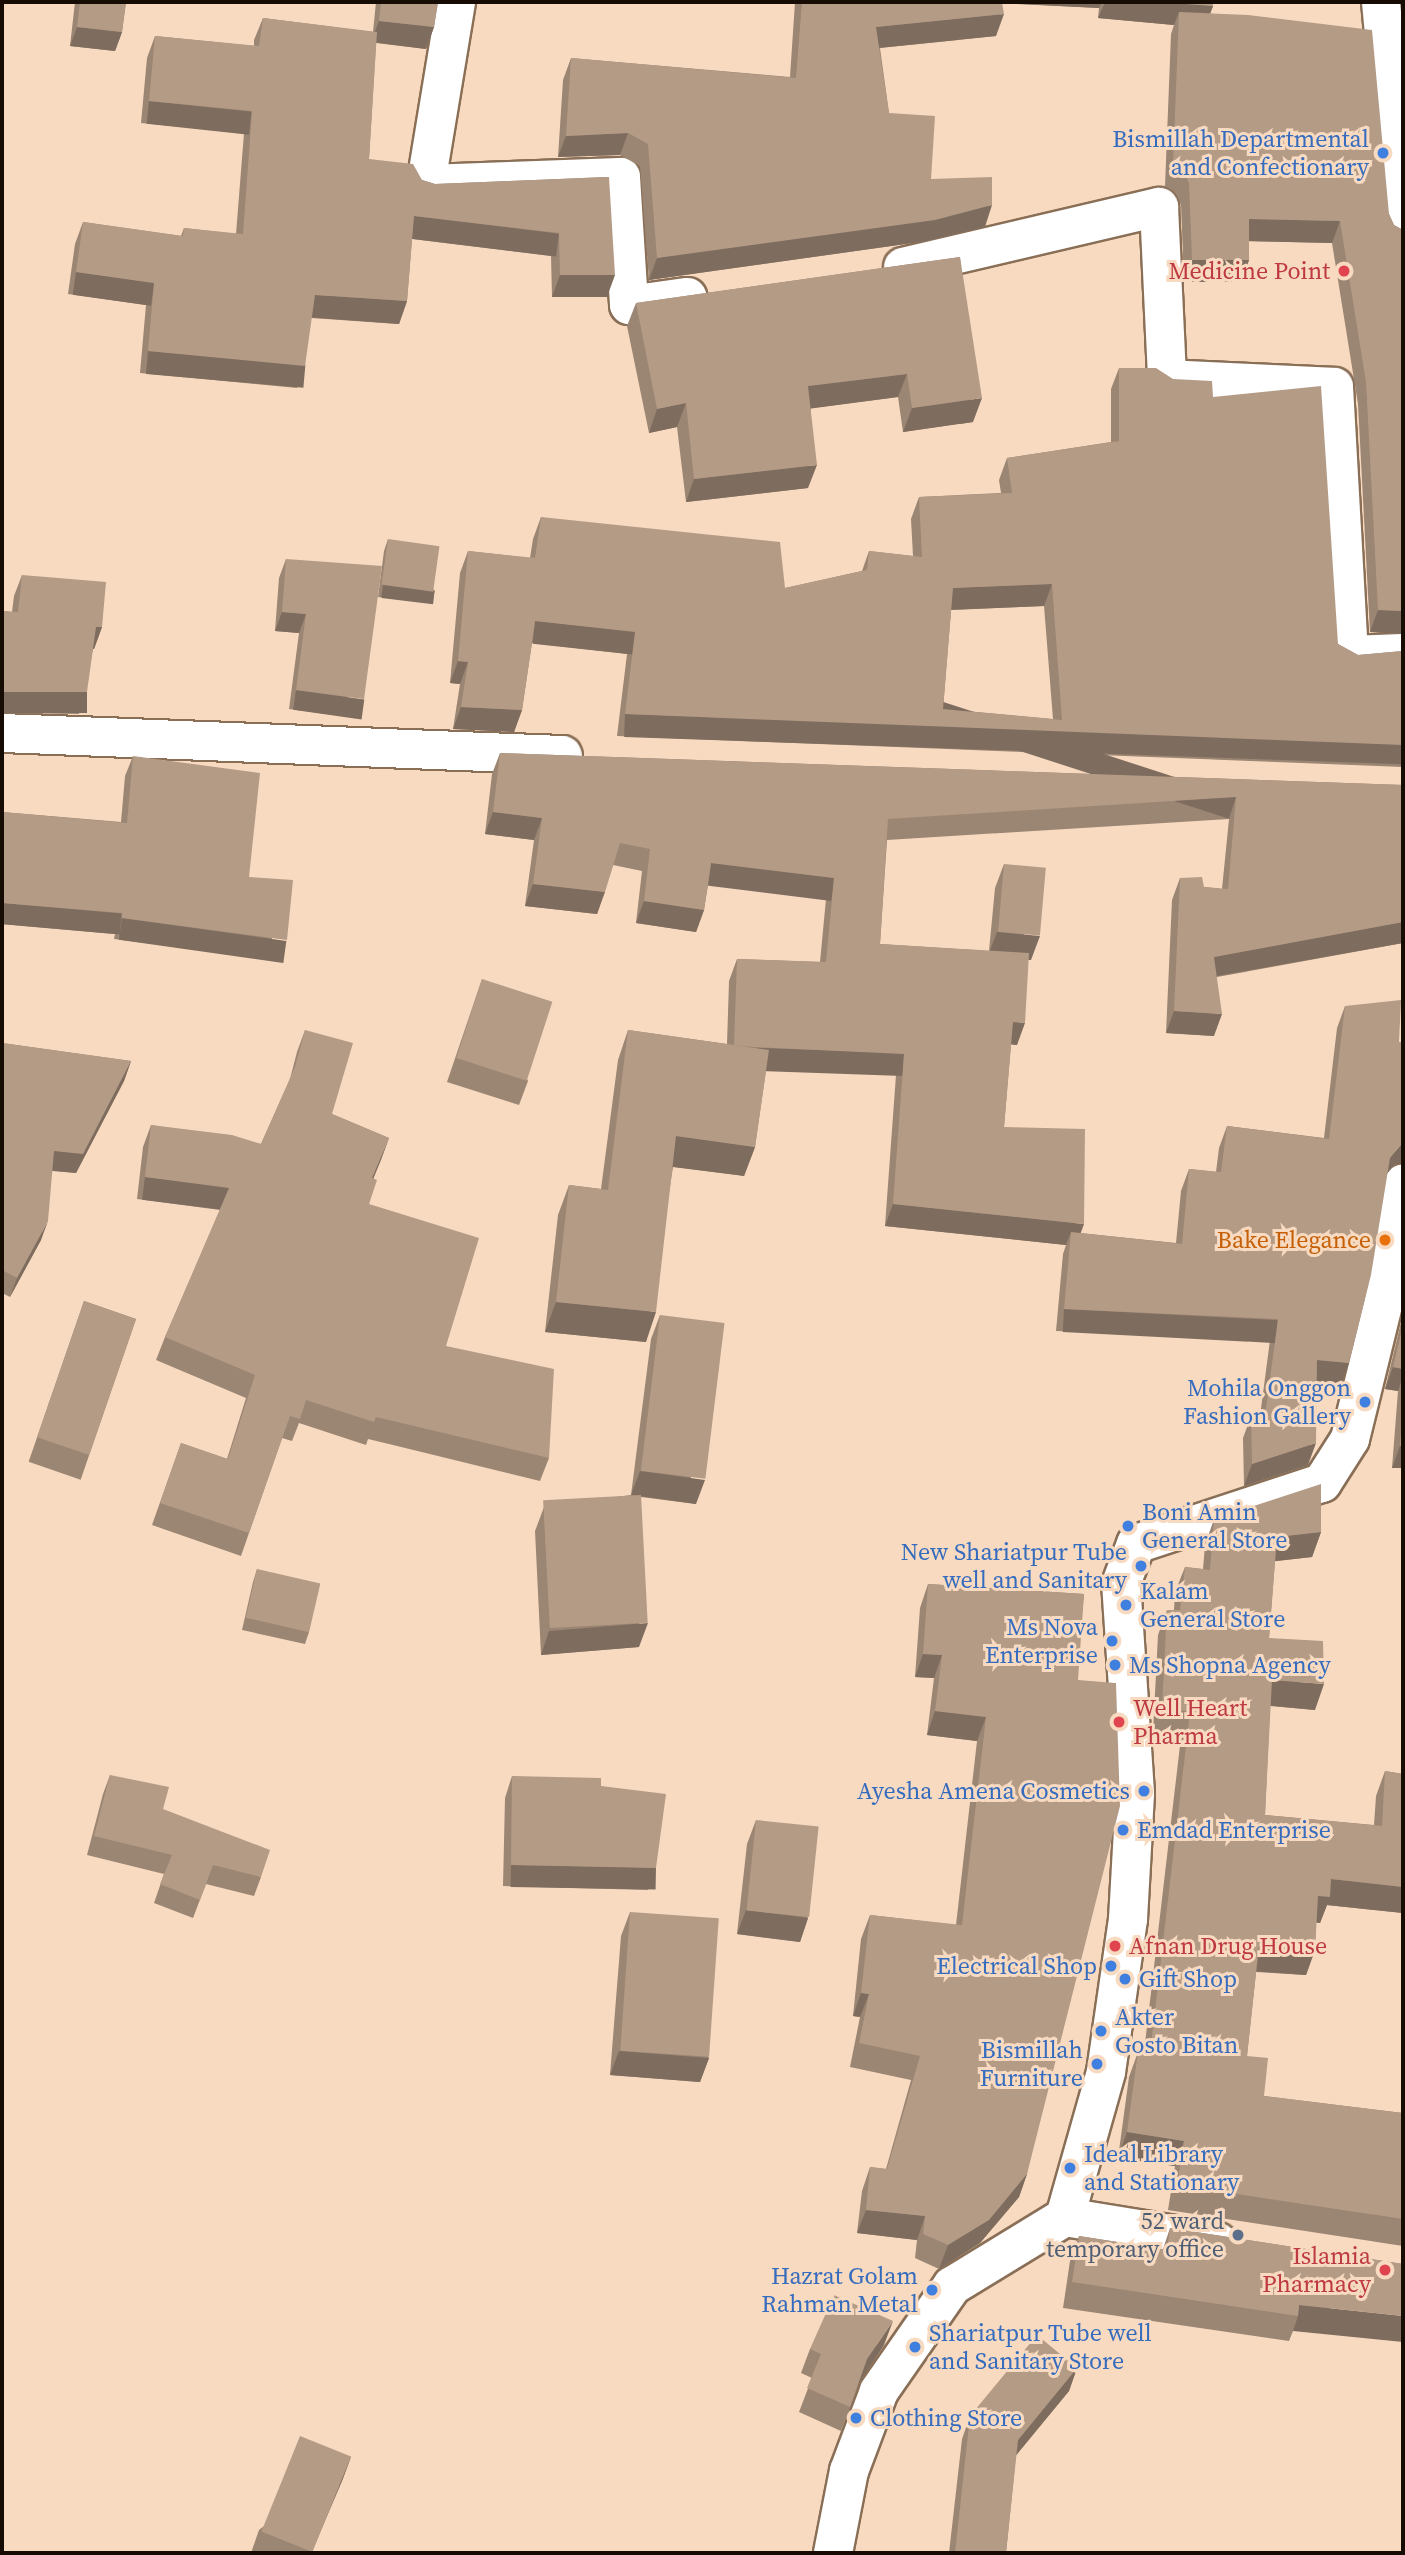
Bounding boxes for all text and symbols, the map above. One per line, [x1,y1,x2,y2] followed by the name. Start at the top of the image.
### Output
[1112,125,1369,181] place label: Bismillah Departmental and Confectionary
[1375,145,1391,161] marker: Bismillah Departmental and Confectionary
[1168,257,1330,285] place label: Medicine Point
[1336,263,1352,279] marker: Medicine Point
[1217,1226,1371,1254] place label: Bake Elegance
[1377,1232,1393,1248] marker: Bake Elegance
[1183,1374,1351,1430] place label: Mohila Onggon Fashion Gallery
[1357,1394,1373,1410] marker: Mohila Onggon Fashion Gallery
[1142,1498,1287,1554] place label: Boni Amin General Store
[1120,1518,1136,1534] marker: Boni Amin General Store
[900,1538,1127,1594] place label: New Shariatpur Tube well and Sanitary
[1133,1558,1149,1574] marker: New Shariatpur Tube well and Sanitary
[1140,1577,1285,1633] place label: Kalam General Store
[1118,1597,1134,1613] marker: Kalam General Store
[985,1613,1098,1669] place label: Ms Nova Enterprise
[1104,1633,1120,1649] marker: Ms Nova Enterprise
[1129,1651,1331,1679] place label: Ms Shopna Agency
[1107,1657,1123,1673] marker: Ms Shopna Agency
[1133,1694,1247,1750] place label: Well Heart Pharma
[1111,1714,1127,1730] marker: Well Heart Pharma
[857,1777,1130,1805] place label: Ayesha Amena Cosmetics
[1136,1783,1152,1799] marker: Ayesha Amena Cosmetics
[1137,1816,1331,1844] place label: Emdad Enterprise
[1115,1822,1131,1838] marker: Emdad Enterprise
[1129,1932,1327,1960] place label: Afnan Drug House
[1107,1938,1123,1954] marker: Afnan Drug House
[936,1952,1097,1980] place label: Electrical Shop
[1103,1958,1119,1974] marker: Electrical Shop
[1139,1965,1237,1993] place label: Gift Shop
[1117,1971,1133,1987] marker: Gift Shop
[1115,2003,1238,2059] place label: Akter Gosto Bitan
[1093,2023,1109,2039] marker: Akter Gosto Bitan
[980,2036,1083,2092] place label: Bismillah Furniture
[1089,2056,1105,2072] marker: Bismillah Furniture
[1084,2140,1239,2196] place label: Ideal Library and Stationary
[1062,2160,1078,2176] marker: Ideal Library and Stationary
[1046,2207,1224,2263] place label: 52 ward temporary office
[1230,2227,1246,2243] marker: 52 ward temporary office
[1262,2242,1371,2298] place label: Islamia Pharmacy
[761,2262,918,2318] place label: Hazrat Golam Rahman Metal
[1377,2262,1393,2278] marker: Islamia Pharmacy
[924,2282,940,2298] marker: Hazrat Golam Rahman Metal
[929,2319,1152,2375] place label: Shariatpur Tube well and Sanitary Store
[907,2339,923,2355] marker: Shariatpur Tube well and Sanitary Store
[870,2404,1022,2432] place label: Clothing Store
[848,2410,864,2426] marker: Clothing Store

